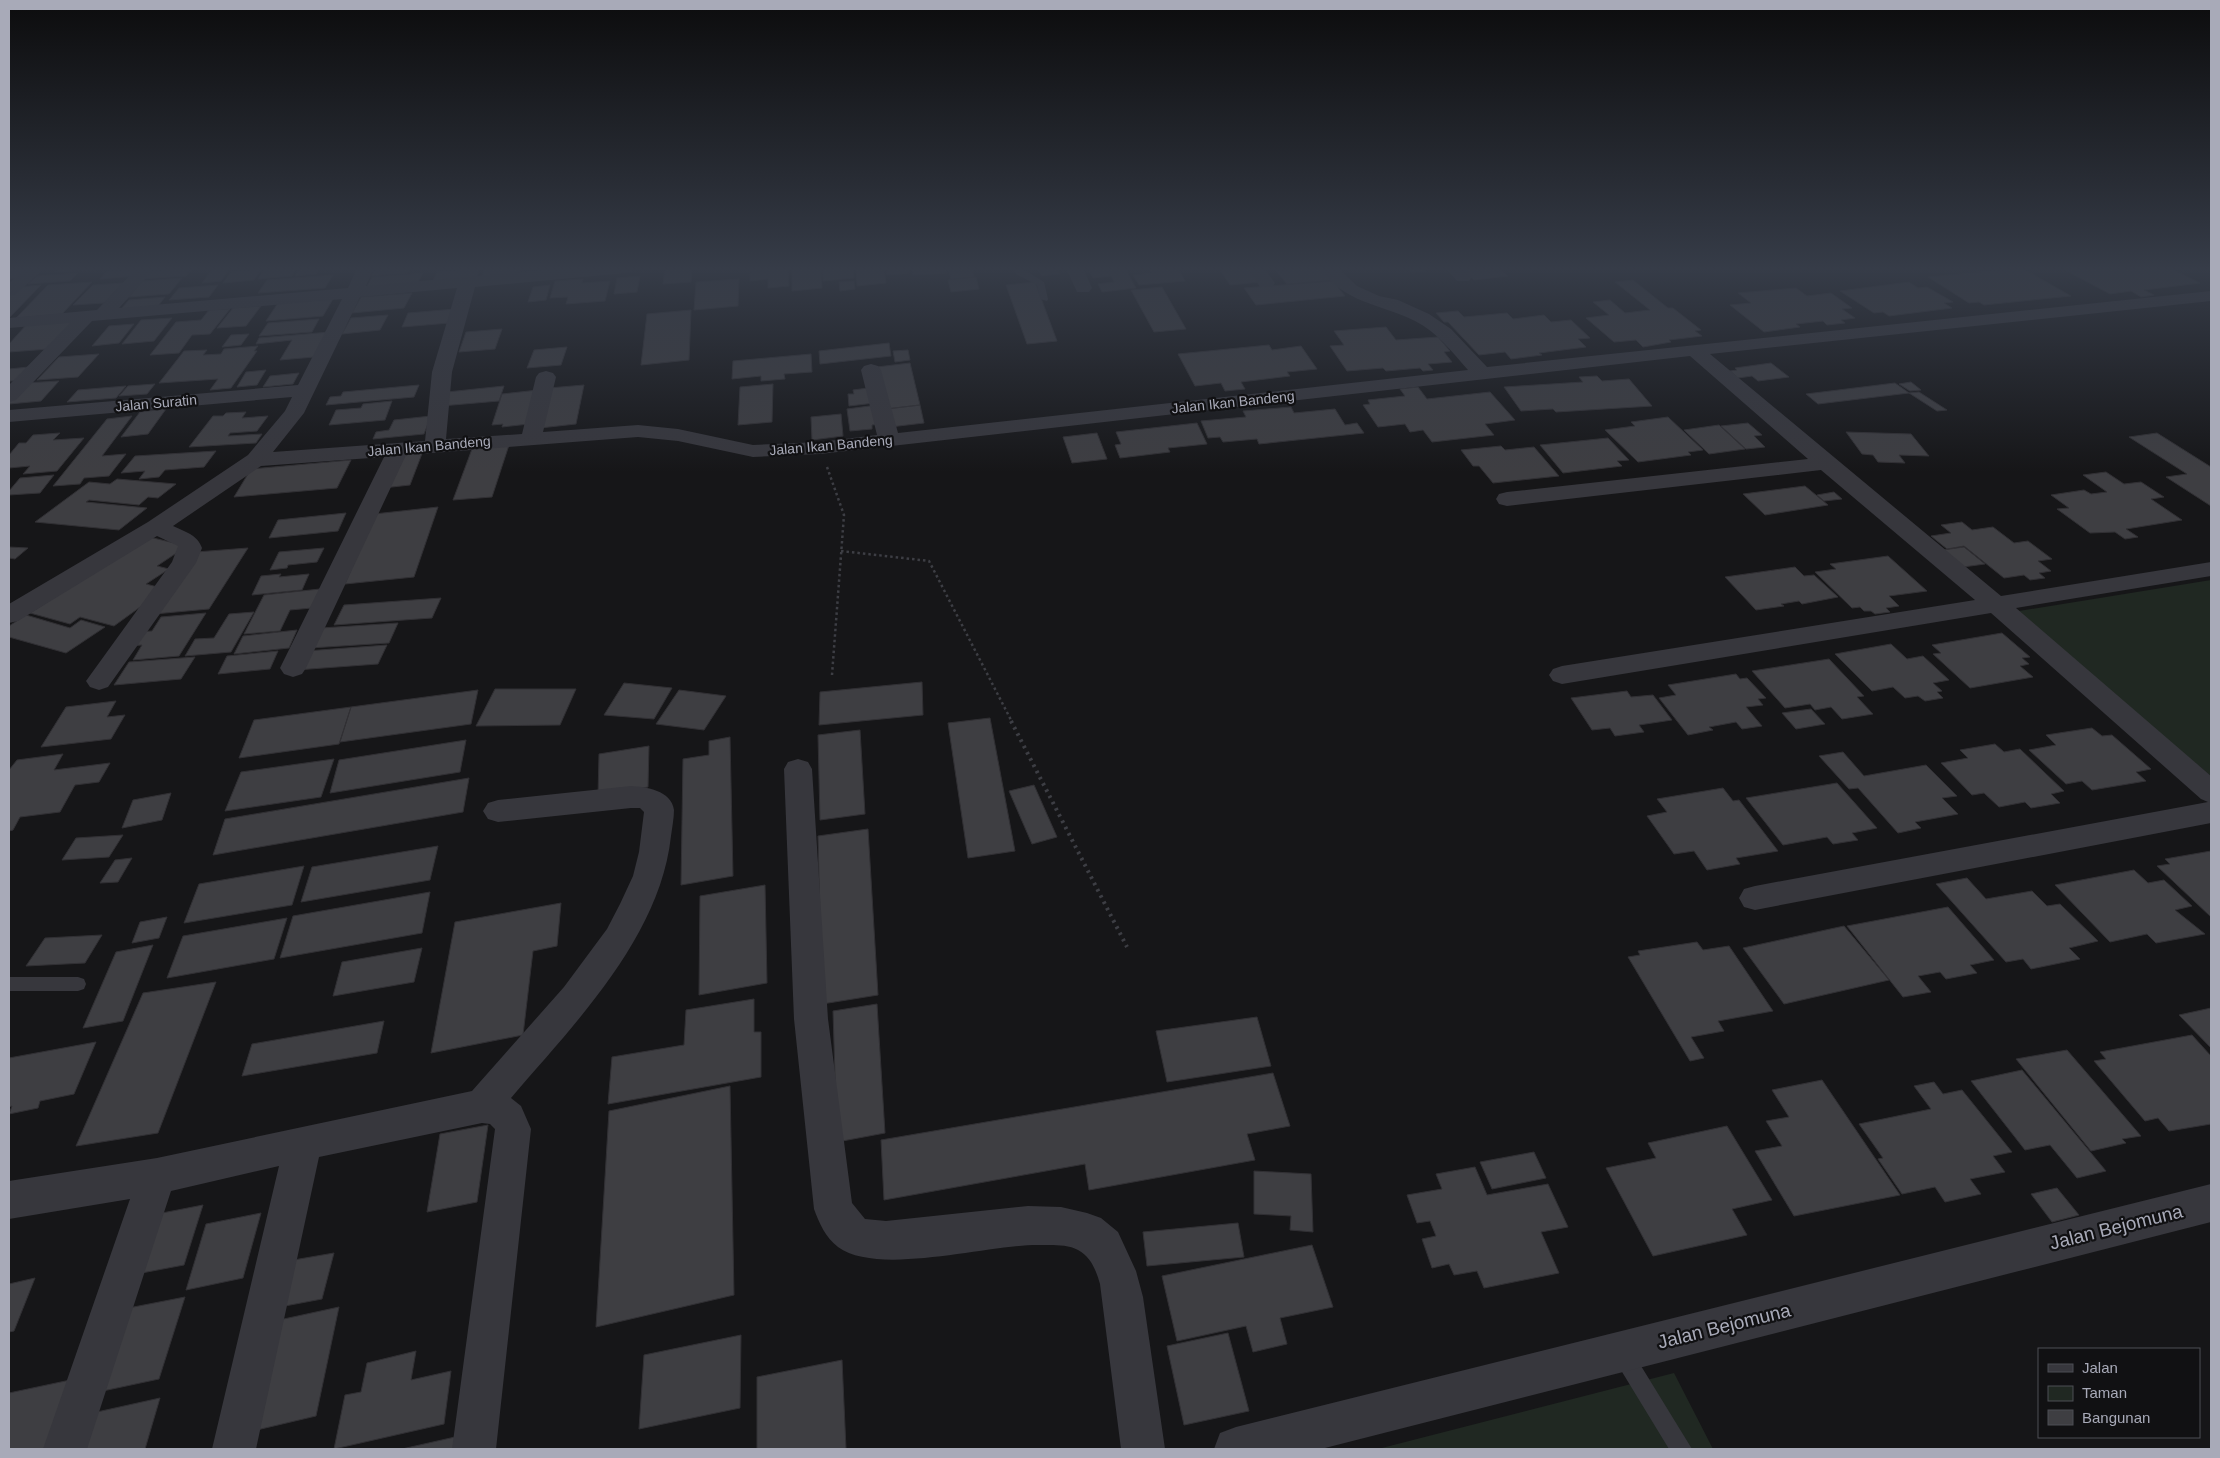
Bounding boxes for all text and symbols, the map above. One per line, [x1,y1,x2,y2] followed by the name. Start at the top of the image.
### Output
[1171,388,1295,416] street label: Jalan Ikan Bandeng
[115,391,197,415] street label: Jalan Suratin
[769,432,893,458] street label: Jalan Ikan Bandeng
[367,433,491,459] street label: Jalan Ikan Bandeng
[2047,1200,2185,1254] street label: Jalan Bejomuna
[1655,1299,1793,1353] street label: Jalan Bejomuna
[2038,1348,2200,1438] legend
[2082,1359,2118,1376] text: Jalan
[2082,1384,2127,1401] text: Taman
[2082,1409,2150,1426] text: Bangunan

